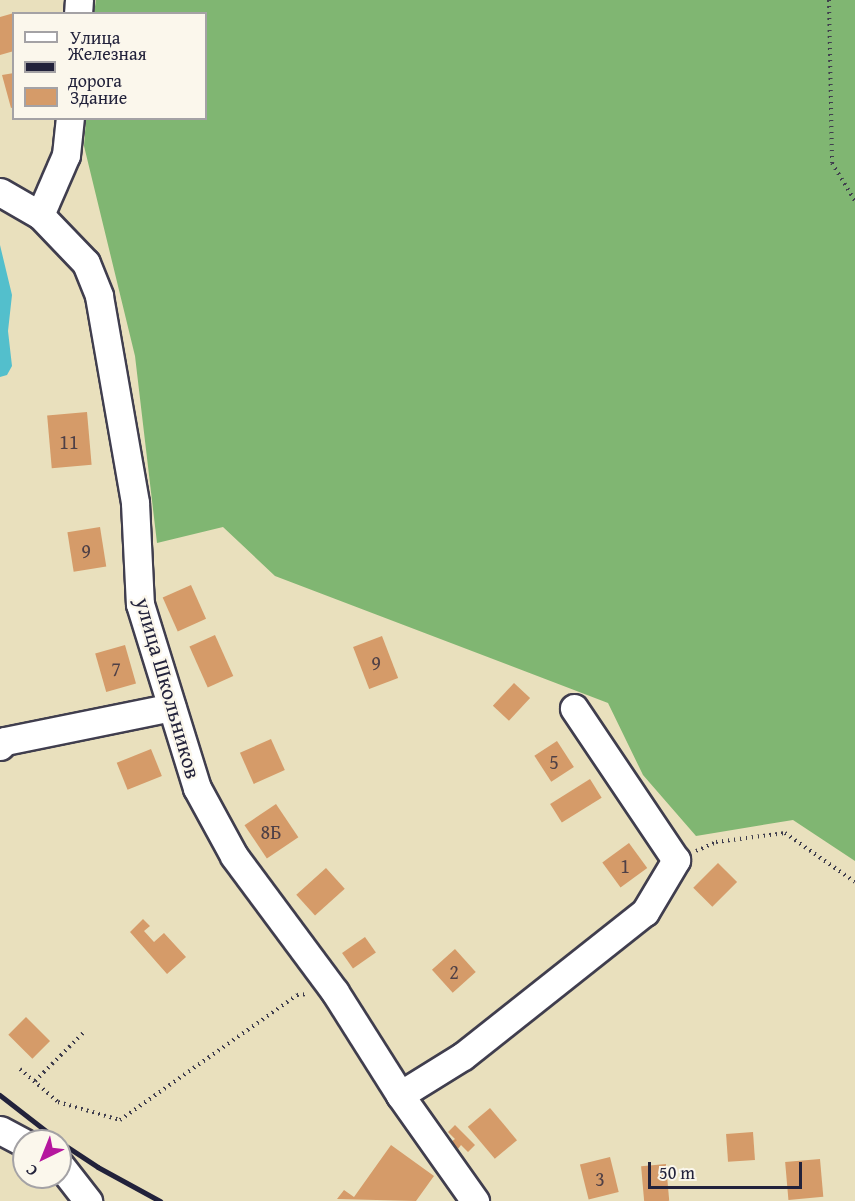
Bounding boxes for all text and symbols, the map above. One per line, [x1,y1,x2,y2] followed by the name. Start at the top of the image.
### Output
[12,12,207,120] legend
[70,24,120,51] text: Улица
[68,40,147,94] text: Железная дорога
[70,84,127,111] text: Здание
[59,429,79,453] house number: 11
[81,538,91,562] house number: 9
[130,594,206,782] street label: улица Школьников
[371,650,381,674] house number: 9
[111,656,121,680] house number: 7
[549,749,559,773] house number: 5
[261,819,281,843] house number: 8Б
[620,853,630,877] house number: 1
[449,959,459,983] house number: 2
[12,1129,72,1189] north arrow
[651,1150,806,1188] scale bar
[20,1159,43,1183] text: С
[659,1159,695,1186] text: 50 m
[595,1166,605,1190] house number: 3

